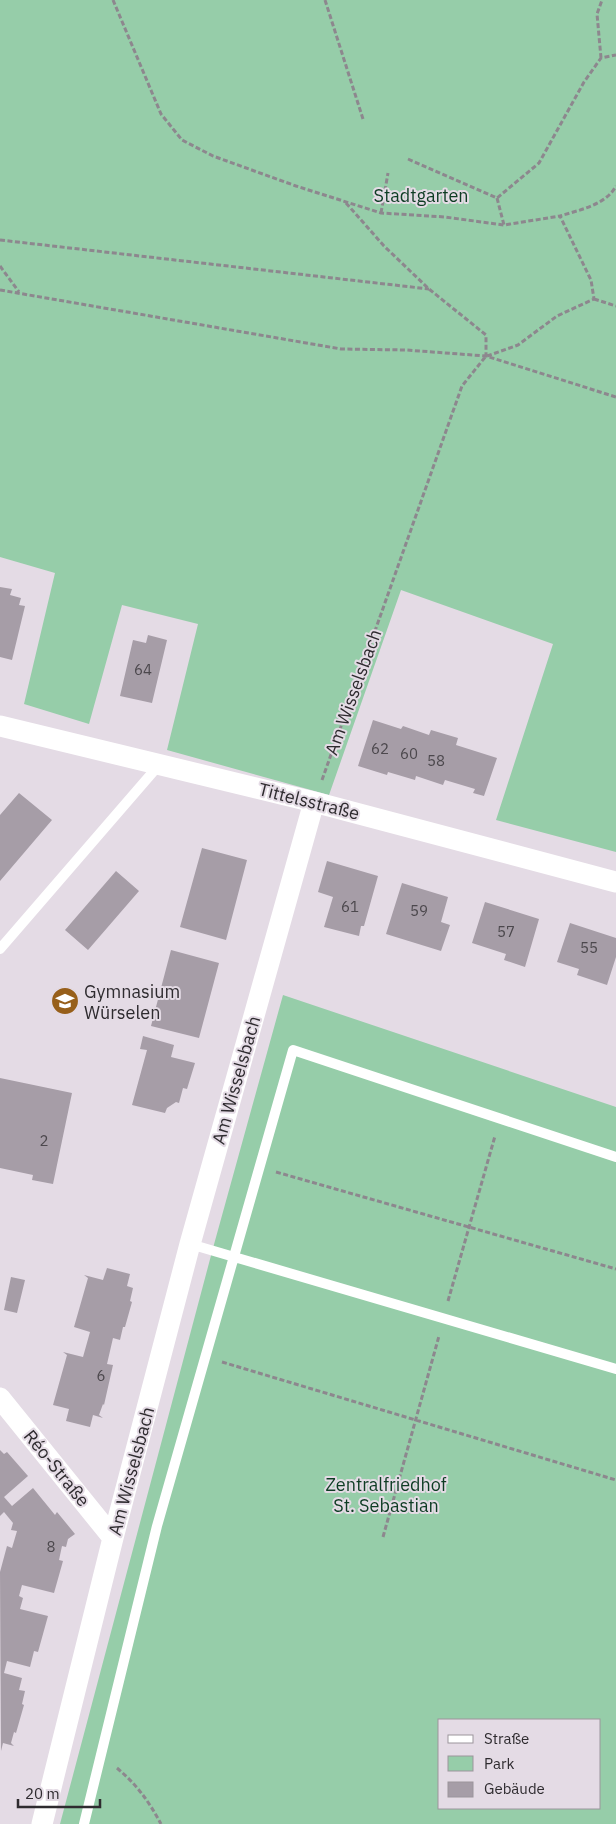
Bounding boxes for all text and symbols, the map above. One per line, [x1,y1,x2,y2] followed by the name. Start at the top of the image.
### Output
[373,184,469,207] park label: Stadtgarten
[320,626,386,758] street label: Am Wisselsbach
[134,660,152,679] house number: 64
[371,739,389,758] house number: 62
[400,744,418,763] house number: 60
[427,751,445,770] house number: 58
[256,777,362,825] street label: Tittelsstraße
[341,897,359,916] house number: 61
[410,901,428,920] house number: 59
[497,922,515,941] house number: 57
[580,938,598,957] house number: 55
[84,980,180,1024] place label: Gymnasium Würselen
[50,986,80,1016] school or university icon: Gymnasium Würselen
[207,1013,265,1147] street label: Am Wisselsbach
[39,1131,49,1150] house number: 2
[96,1366,106,1385] house number: 6
[103,1404,159,1538] street label: Am Wisselsbach
[19,1425,95,1511] street label: Réo-Straße
[325,1473,447,1517] park label: Zentralfriedhof St. Sebastian
[46,1537,56,1556] house number: 8
[438,1719,601,1809] legend
[484,1729,529,1748] text: Straße
[484,1754,514,1773] text: Park
[18,1776,100,1808] scale bar
[484,1779,545,1798] text: Gebäude
[25,1784,60,1803] text: 20 m

